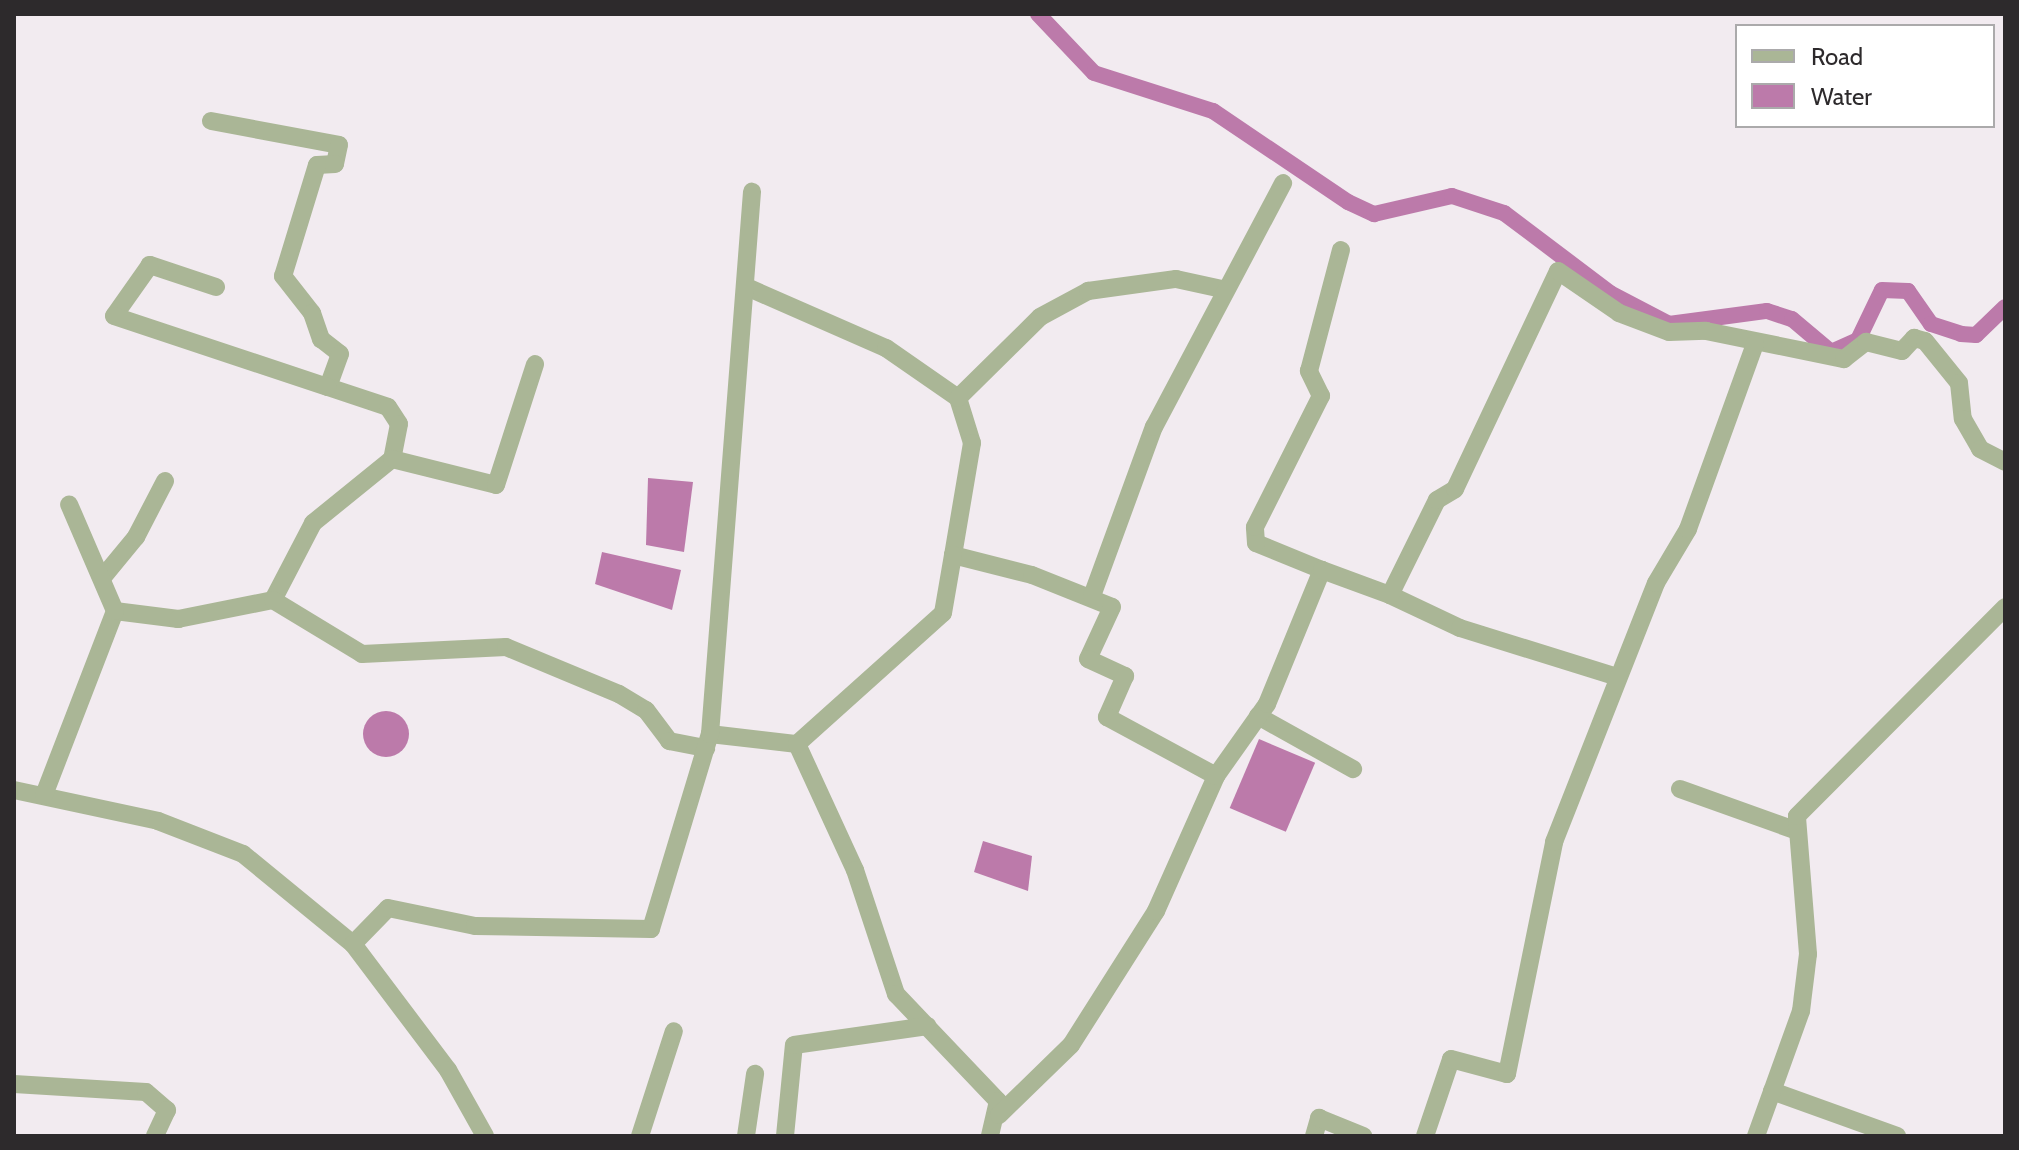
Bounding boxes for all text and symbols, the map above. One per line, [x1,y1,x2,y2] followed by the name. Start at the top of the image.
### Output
[1735,24,1995,128] legend
[1811,42,1863,71] text: Road
[1811,82,1872,111] text: Water

